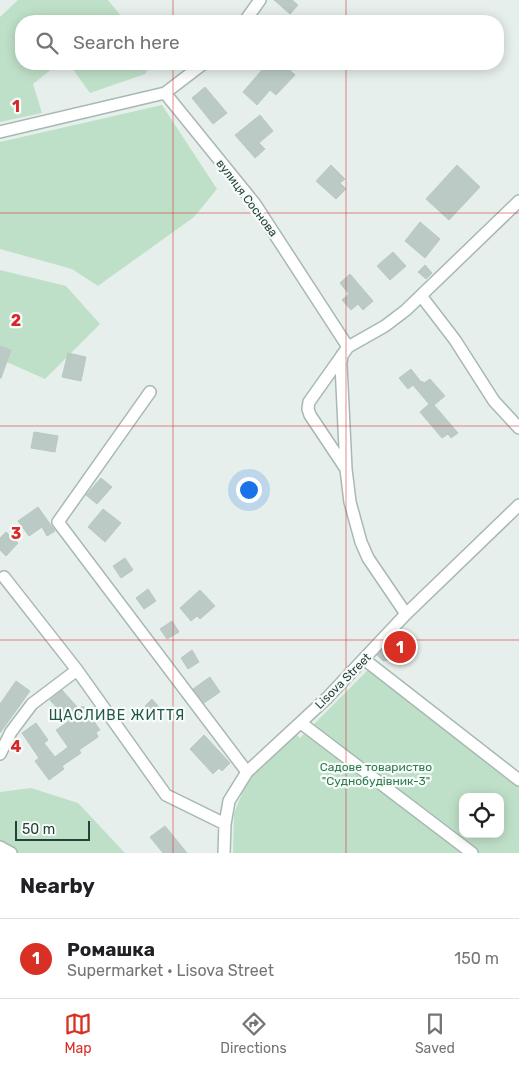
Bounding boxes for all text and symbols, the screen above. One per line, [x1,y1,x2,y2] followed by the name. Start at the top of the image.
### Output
[15,15,504,70] search box
[33,29,61,57] icon: search
[73,31,180,54] text: Search here
[12,97,20,116] text: 1
[213,157,281,239] street label: вулиця Соснова
[11,311,21,330] text: 2
[236,477,262,503] your location
[11,524,21,543] text: 3
[384,628,416,666] pin: 1
[312,650,374,712] street label: Lisova Street
[49,707,185,724] district label: ЩАСЛИВЕ ЖИТТЯ
[11,737,22,756] text: 4
[320,760,432,788] park label: Садове товариство "Суднобудівник-3"
[459,793,504,838] map controls
[459,793,504,838] button: locate
[15,818,90,841] scale bar
[22,821,55,838] text: 50 m
[20,873,95,898] text: Nearby
[67,938,155,961] text: Ромашка
[32,949,40,968] text: 1
[454,949,499,968] text: 150 m
[67,961,274,980] text: Supermarket · Lisova Street
[64,1010,92,1057] tab: Map
[220,1010,287,1057] tab: Directions
[415,1010,455,1057] tab: Saved

